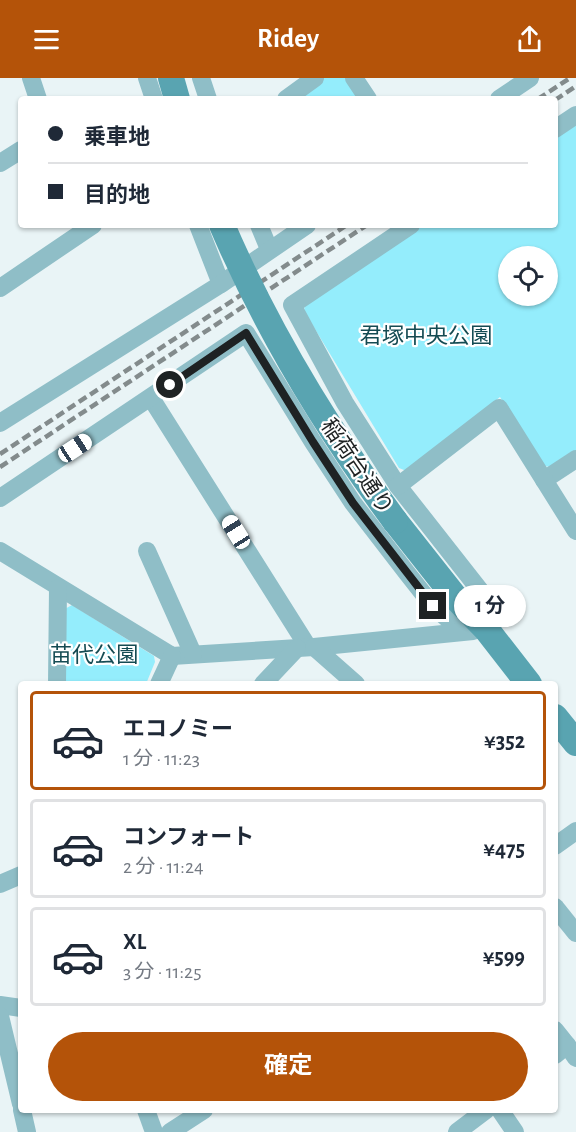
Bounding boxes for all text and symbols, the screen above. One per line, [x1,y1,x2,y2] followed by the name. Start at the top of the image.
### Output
[30,23,63,56] icon: menu
[513,23,546,56] icon: share
[257,25,319,52] text: Ridey
[84,126,150,148] text: 乗車地
[84,184,150,206] text: 目的地
[498,246,558,306] map controls
[498,246,558,306] button: locate
[360,324,492,347] park label: 君塚中央公園
[156,371,183,398] route start
[317,414,398,518] street label: 稲荷台通り
[55,431,95,465] car
[219,512,253,552] car
[454,585,526,627] callout: 1 分
[419,592,446,619] route end
[475,596,505,616] text: 1 分
[50,643,138,666] park label: 苗代公園
[51,714,105,768] icon: car
[123,718,233,740] text: エコノミー
[484,730,525,752] text: ¥352
[123,749,200,769] text: 1 分 · 11:23
[51,822,105,876] icon: car
[123,826,254,848] text: コンフォート
[483,838,525,860] text: ¥475
[123,857,204,877] text: 2 分 · 11:24
[51,930,105,984] icon: car
[123,931,146,953] text: XL
[483,946,525,968] text: ¥599
[123,962,202,982] text: 3 分 · 11:25
[48,1032,528,1101] button: 確定

